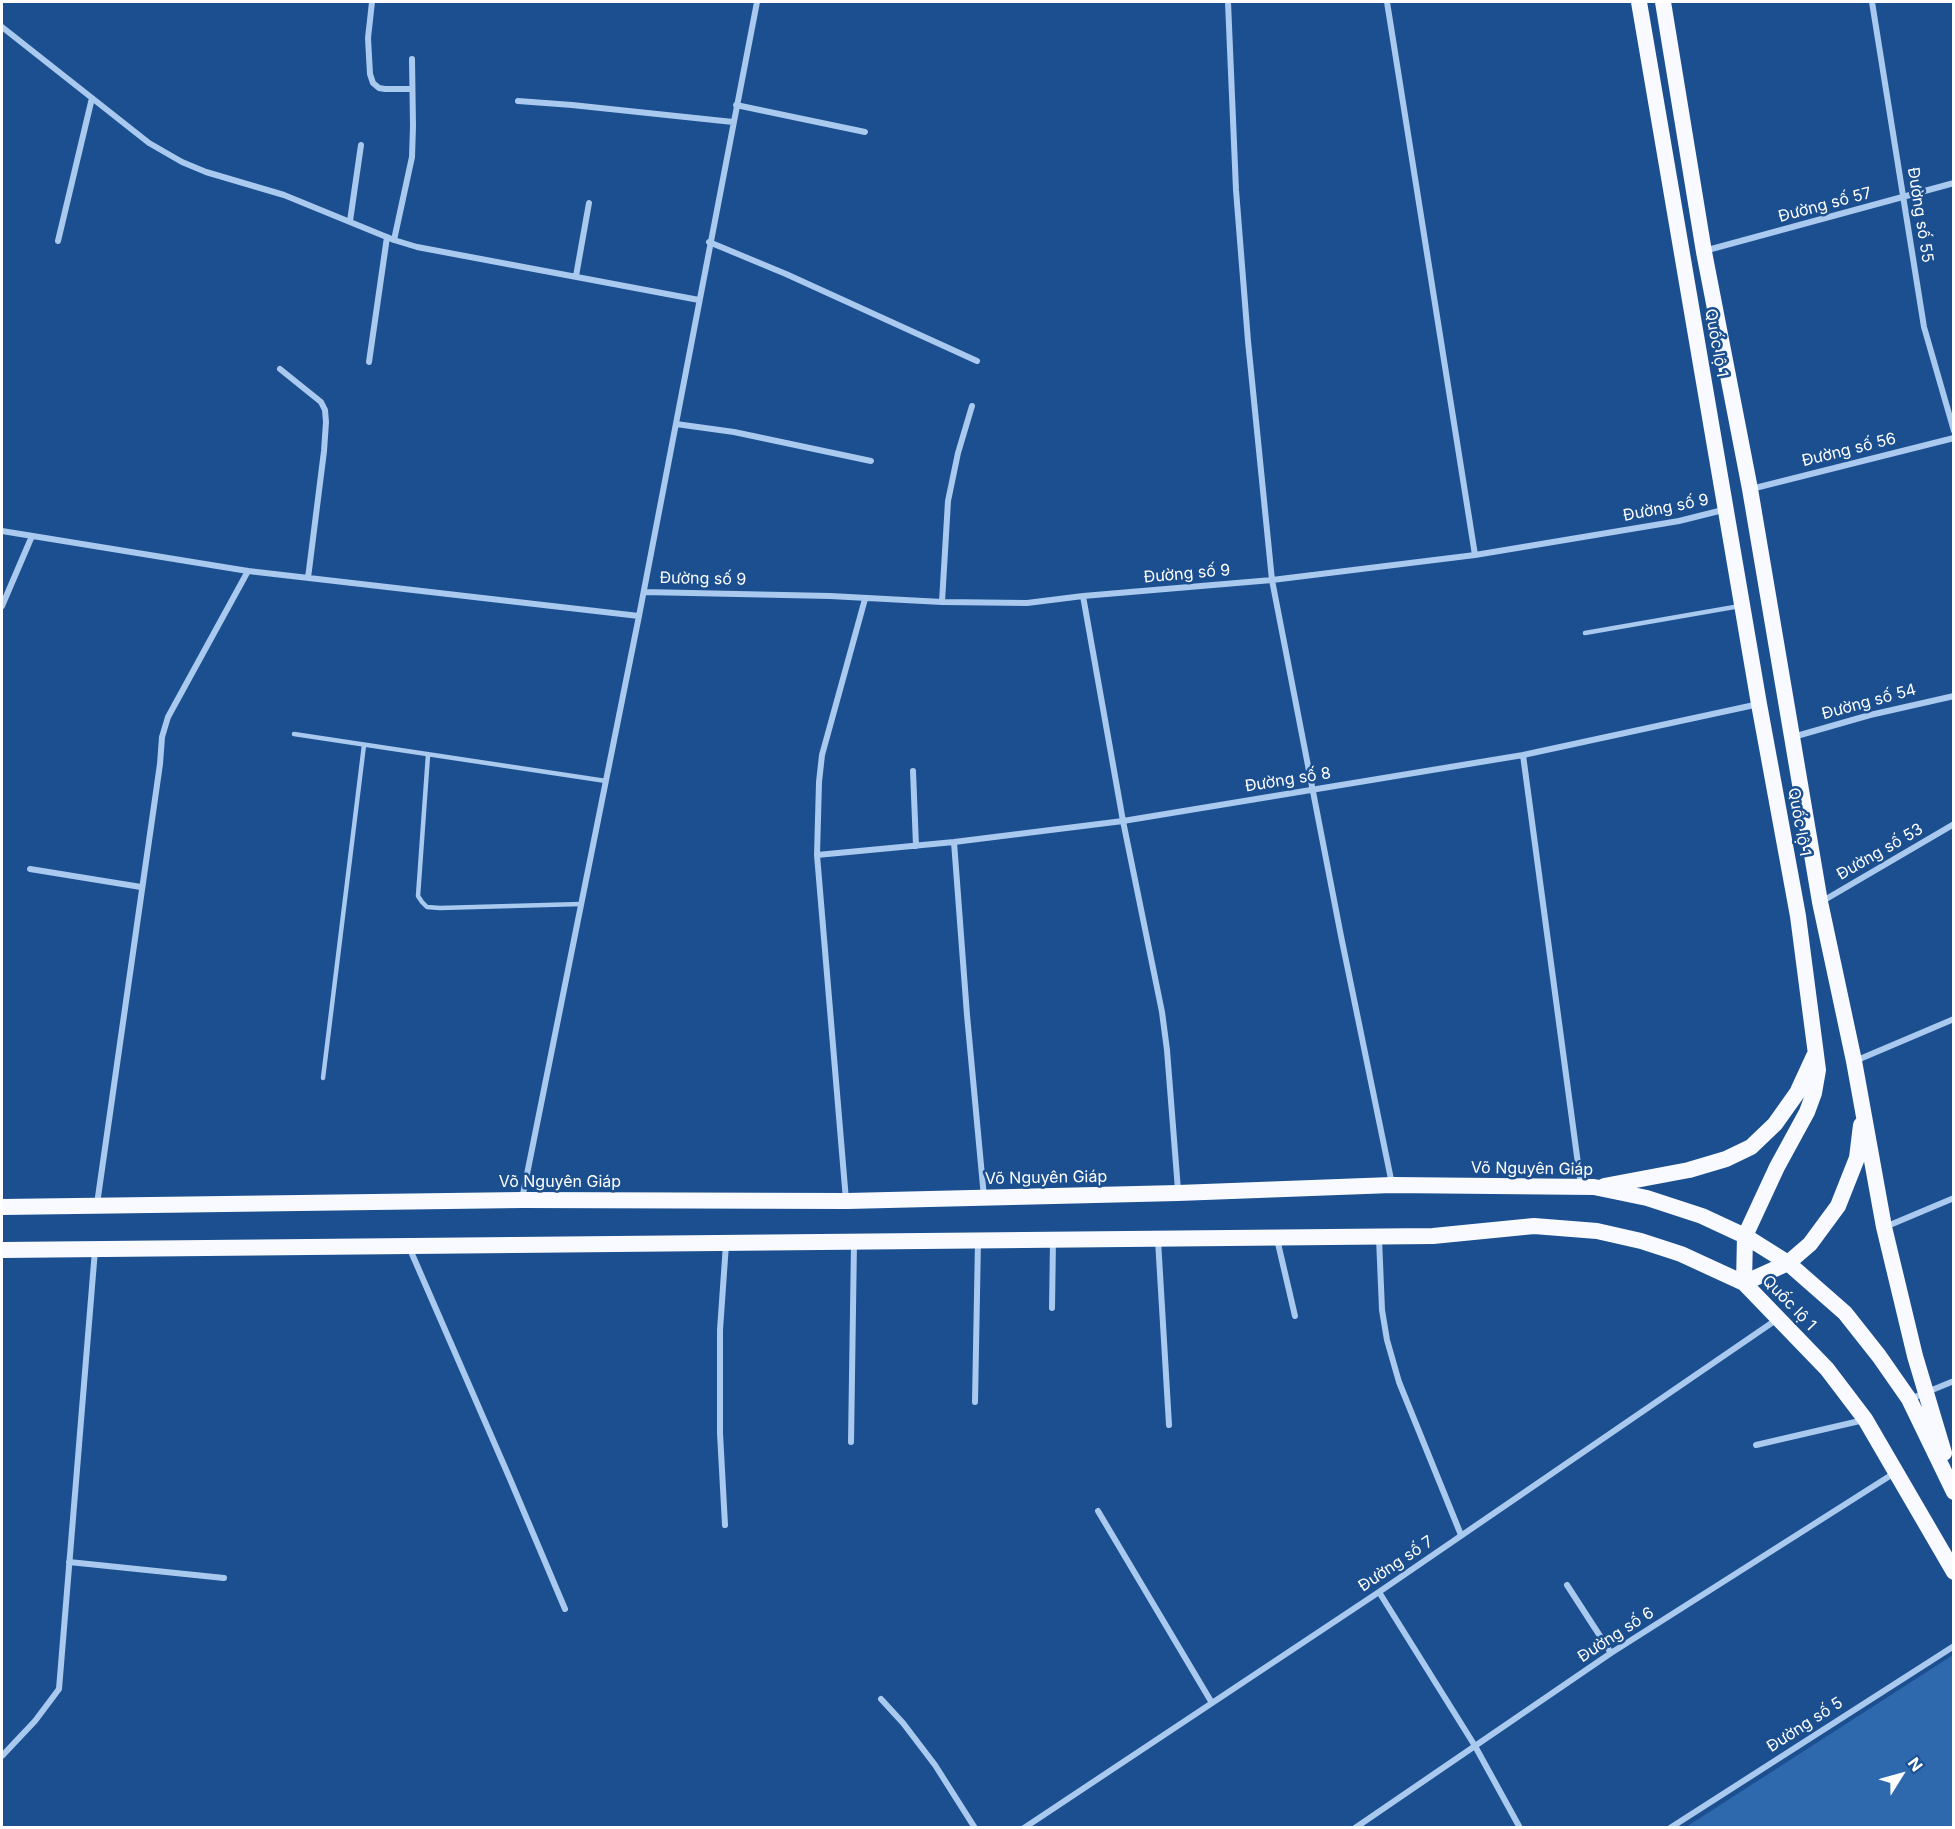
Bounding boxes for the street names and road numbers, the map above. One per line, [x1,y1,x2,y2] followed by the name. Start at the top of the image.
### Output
[1903,166,1937,264] street label: Đường số 55
[1776,183,1874,227] street label: Đường số 57
[1701,307,1731,379] street label: Quốc lộ 1
[1800,429,1898,471] street label: Đường số 56
[1622,490,1710,526] street label: Đường số 9
[1143,561,1231,587] street label: Đường số 9
[659,569,747,589] street label: Đường số 9
[1820,680,1918,724] street label: Đường số 54
[1244,764,1332,796] street label: Đường số 8
[1784,786,1814,858] street label: Quốc lộ 1
[1833,820,1927,884] street label: Đường số 53
[1471,1158,1593,1180] street label: Võ Nguyên Giáp
[985,1167,1107,1189] street label: Võ Nguyên Giáp
[499,1172,621,1192] street label: Võ Nguyên Giáp
[1758,1271,1820,1335] street label: Quốc lộ 1
[1355,1532,1437,1596] street label: Đường số 7
[1574,1603,1658,1667] street label: Đường số 6
[1764,1693,1846,1757] street label: Đường số 5

